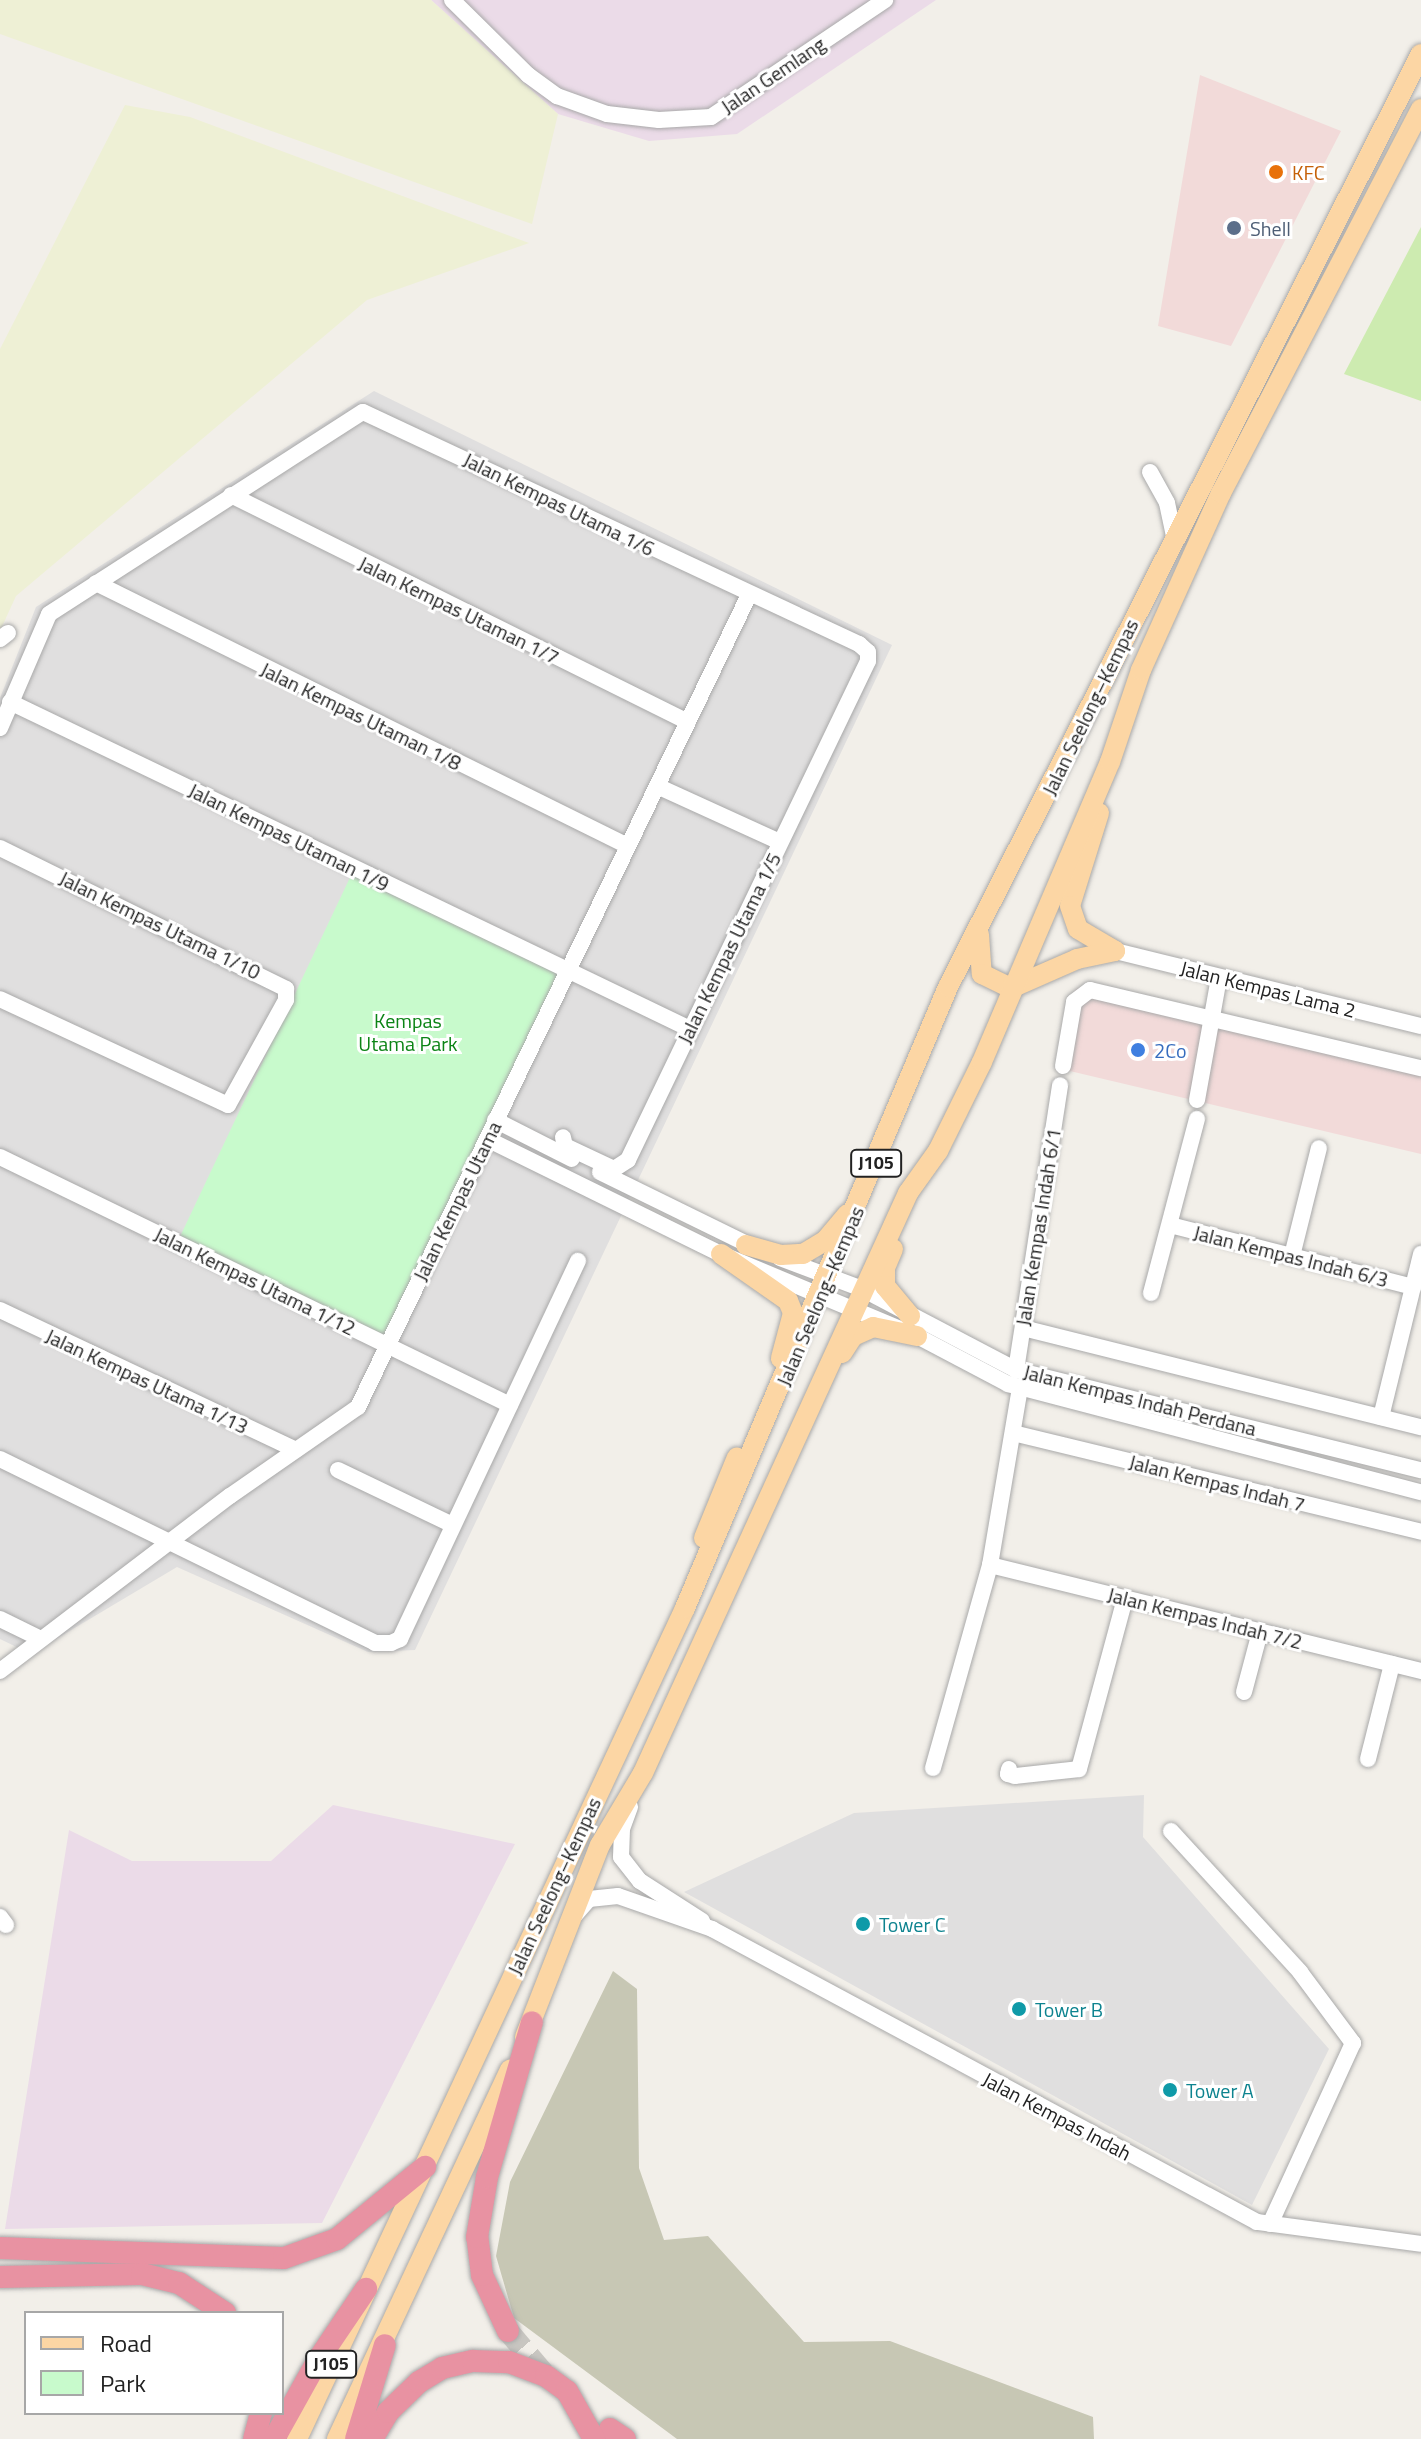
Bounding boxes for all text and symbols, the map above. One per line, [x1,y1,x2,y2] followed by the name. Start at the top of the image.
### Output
[716,31,830,119] street label: Jalan Gemlang
[1292,160,1325,184] place label: KFC
[1267,163,1285,181] marker: KFC
[1250,216,1291,240] place label: Shell
[1225,219,1243,237] marker: Shell
[460,447,658,561] street label: Jalan Kempas Utama 1/6
[355,551,563,669] street label: Jalan Kempas Utaman 1/7
[1037,615,1143,799] street label: Jalan Seelong–Kempas
[257,657,465,775] street label: Jalan Kempas Utaman 1/8
[185,778,393,896] street label: Jalan Kempas Utaman 1/9
[672,849,786,1047] street label: Jalan Kempas Utama 1/5
[56,866,264,984] street label: Jalan Kempas Utama 1/10
[1178,956,1358,1022] street label: Jalan Kempas Lama 2
[358,1008,458,1055] park label: Kempas Utama Park
[1154,1038,1186,1062] place label: 2Co
[1129,1041,1147,1059] marker: 2Co
[408,1117,506,1285] street label: Jalan Kempas Utama
[1011,1126,1065,1328] street label: Jalan Kempas Indah 6/1
[850,1149,902,1177] road number: J105
[771,1203,869,1389] street label: Jalan Seelong–Kempas
[1191,1220,1391,1292] street label: Jalan Kempas Indah 6/3
[151,1222,359,1340] street label: Jalan Kempas Utama 1/12
[42,1324,252,1438] street label: Jalan Kempas Utama 1/13
[1021,1359,1259,1441] street label: Jalan Kempas Indah Perdana
[1127,1450,1307,1516] street label: Jalan Kempas Indah 7
[1105,1582,1305,1654] street label: Jalan Kempas Indah 7/2
[502,1793,606,1979] street label: Jalan Seelong–Kempas
[879,1912,946,1936] place label: Tower C
[854,1915,872,1933] marker: Tower C
[1035,1997,1103,2021] place label: Tower B
[1010,2000,1028,2018] marker: Tower B
[979,2067,1135,2165] street label: Jalan Kempas Indah
[1186,2078,1254,2102] place label: Tower A
[1161,2081,1179,2099] marker: Tower A
[24,2311,284,2415] legend
[100,2325,152,2361] text: Road
[305,2350,357,2378] road number: J105
[100,2365,146,2401] text: Park

